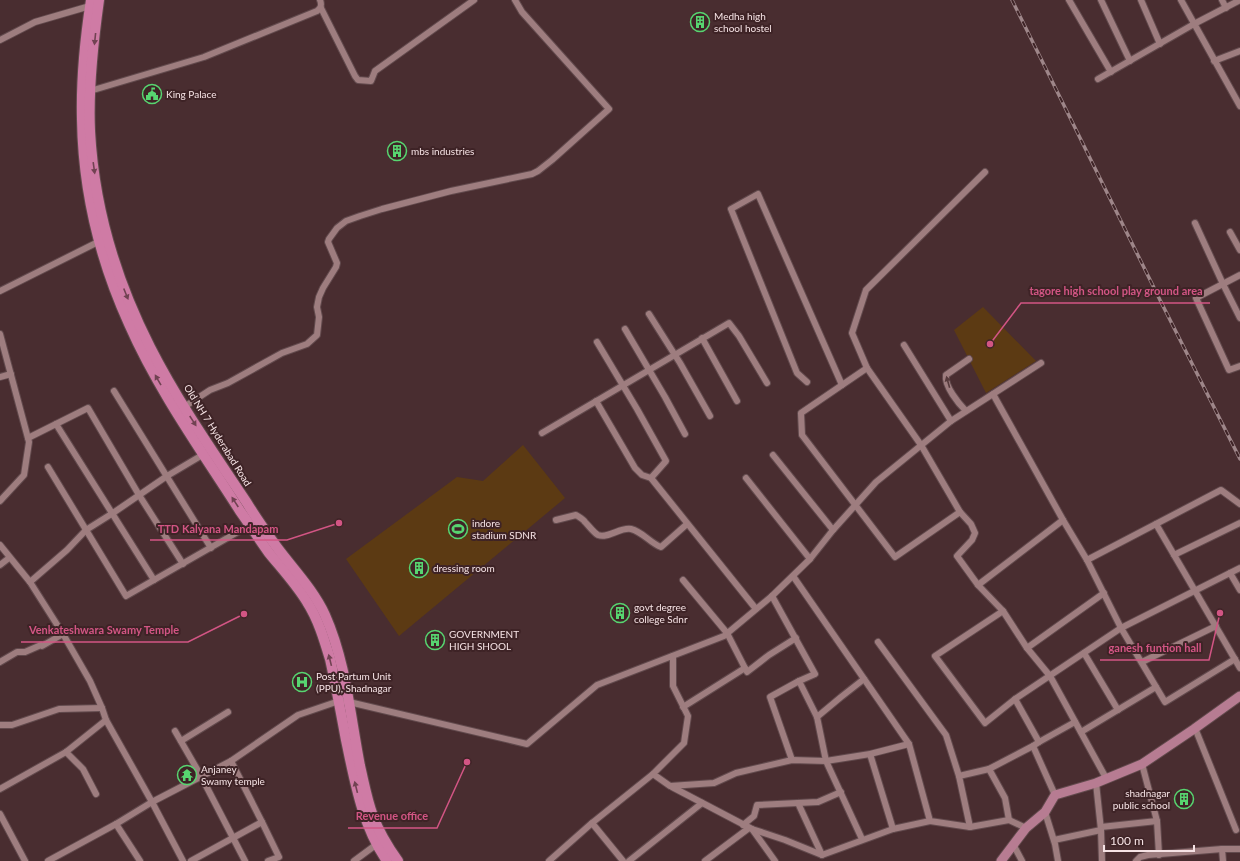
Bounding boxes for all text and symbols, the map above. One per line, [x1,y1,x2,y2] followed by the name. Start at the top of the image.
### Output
[714,10,772,34] place label: Medha high school hostel
[689,11,711,33] building icon: Medha high school hostel
[91,33,98,45] one-way arrow
[141,83,163,105] public building icon: King Palace
[166,88,216,100] place label: King Palace
[386,140,408,162] building icon: mbs industries
[411,145,474,157] place label: mbs industries
[91,162,97,174] one-way arrow
[1021,280,1210,303] callout: tagore high school play ground area
[1029,284,1203,297] text: tagore high school play ground area
[124,288,130,300] one-way arrow
[154,374,161,386] one-way arrow
[945,375,951,387] one-way arrow
[182,382,254,488] street label: Old NH 7 Hyderabad Road
[189,416,197,426] one-way arrow
[231,496,238,507] one-way arrow
[150,517,287,540] callout: TTD Kalyana Mandapam
[472,517,537,541] place label: indore stadium SDNR
[447,518,469,540] sports icon: indore stadium SDNR
[158,522,278,535] text: TTD Kalyana Mandapam
[408,557,430,579] building icon: dressing room
[433,562,495,574] place label: dressing room
[634,601,688,625] place label: govt degree college Sdnr
[609,602,631,624] building icon: govt degree college Sdnr
[21,619,188,642] callout: Venkateshwara Swamy Temple
[28,623,179,636] text: Venkateshwara Swamy Temple
[449,628,519,652] place label: GOVERNMENT HIGH SHOOL
[424,629,446,651] building icon: GOVERNMENT HIGH SHOOL
[1100,637,1209,660] callout: ganesh funtion hall
[1109,641,1202,654] text: ganesh funtion hall
[326,653,332,666] one-way arrow
[316,670,392,694] place label: Post Partum Unit (PPU), Shadnagar
[291,671,313,693] hospital icon: Post Partum Unit (PPU), Shadnagar
[201,763,265,787] place label: Anjaney Swamy temple
[176,764,198,786] temple icon: Anjaney Swamy temple
[352,781,358,793] one-way arrow
[1113,787,1170,811] place label: shadnagar public school
[1173,788,1195,810] building icon: shadnagar public school
[348,805,437,828] callout: Revenue office
[356,809,428,822] text: Revenue office
[1104,827,1194,853] scale bar
[1110,833,1144,848] text: 100 m

